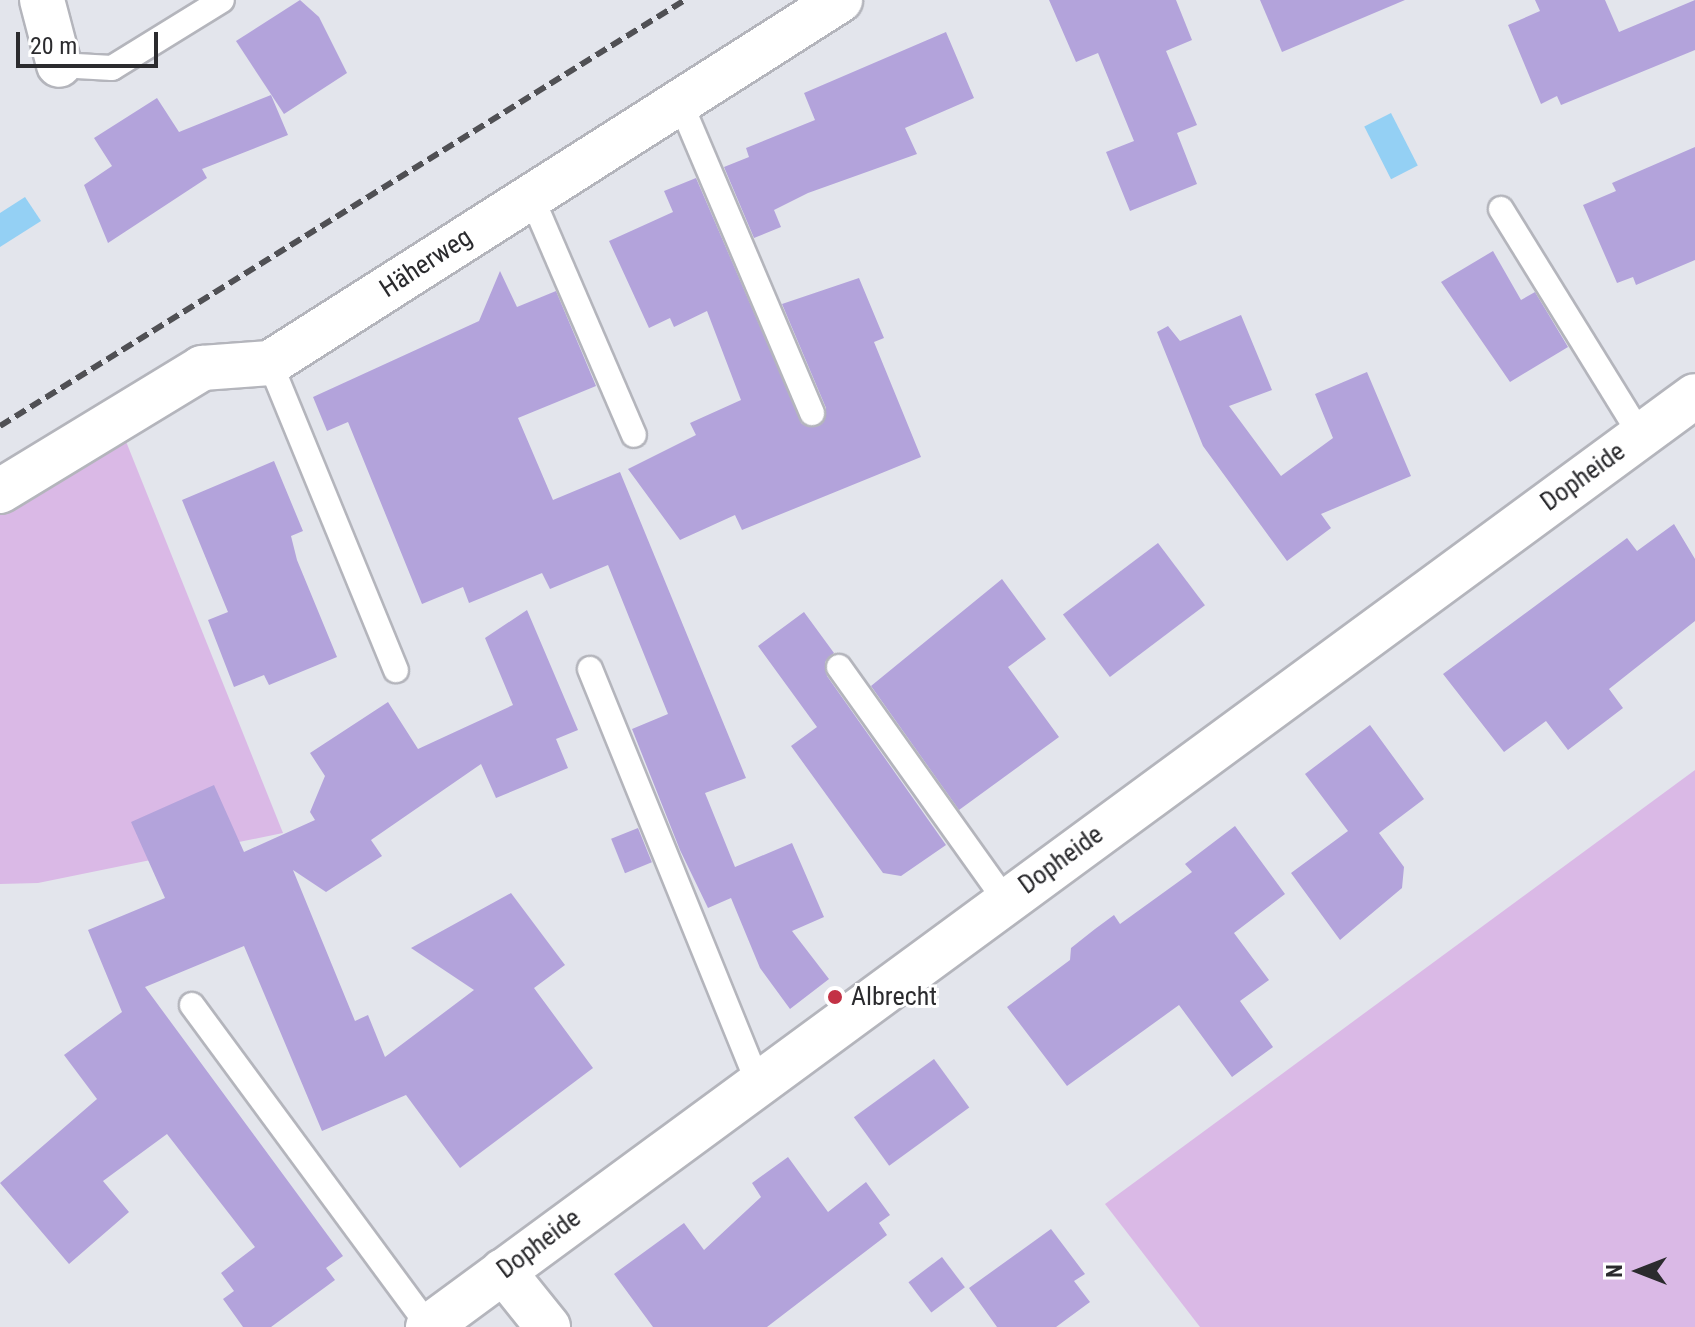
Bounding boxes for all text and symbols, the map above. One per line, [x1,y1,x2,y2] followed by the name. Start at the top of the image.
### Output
[20,16,162,66] scale bar
[30,32,77,60] text: 20 m
[374,222,478,304] street label: Häherweg
[1535,436,1631,518] street label: Dopheide
[1013,819,1109,901] street label: Dopheide
[851,981,937,1013] place label: Albrecht
[826,988,844,1006] marker: Albrecht
[491,1203,587,1285] street label: Dopheide
[1599,1231,1679,1311] north arrow
[1602,1264,1627,1278] text: N

